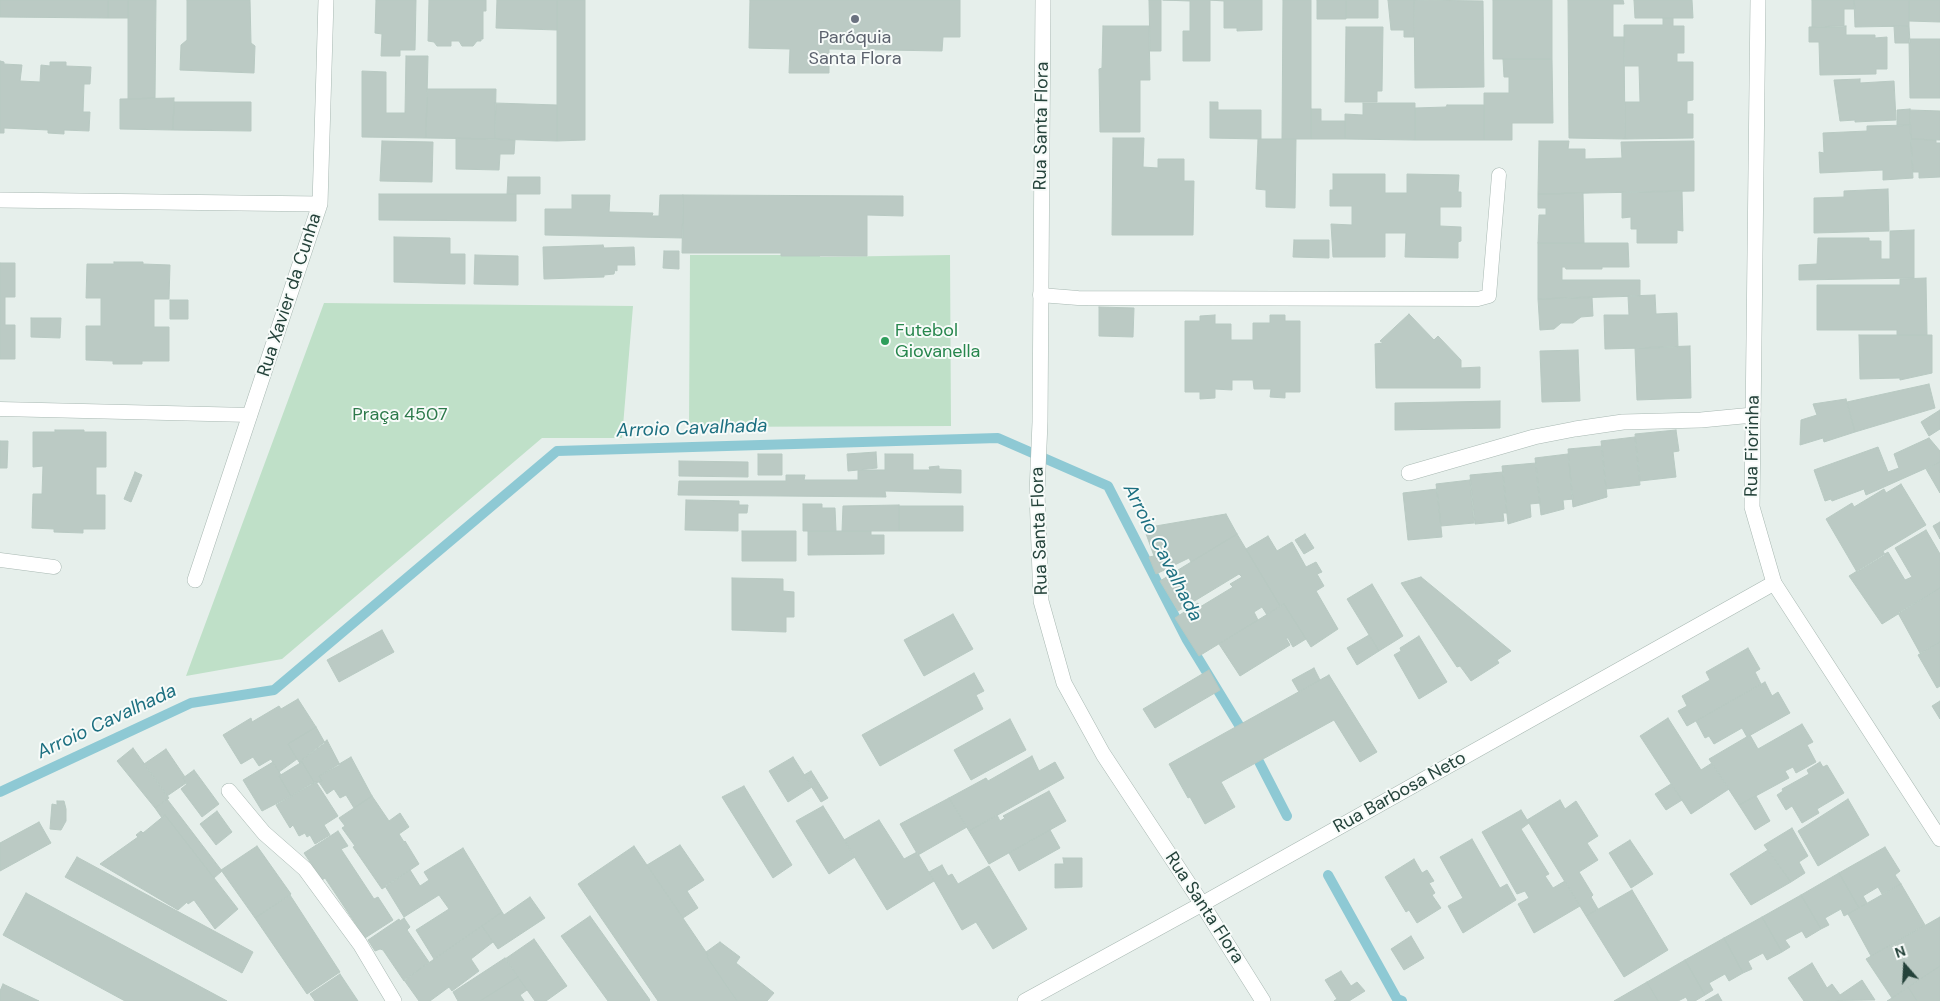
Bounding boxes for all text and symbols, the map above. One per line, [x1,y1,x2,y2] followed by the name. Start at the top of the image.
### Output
[849,13,861,25] marker: Paróquia Santa Flora
[809,27,901,70] place label: Paróquia Santa Flora
[1030,62,1054,190] street label: Rua Santa Flora
[253,211,327,379] street label: Rua Xavier da Cunha
[895,320,980,362] place label: Futebol Giovanella
[879,335,891,347] marker: Futebol Giovanella
[1741,395,1765,497] street label: Rua Fiorinha
[352,404,448,426] park label: Praça 4507
[616,415,768,443] water label: Arroio Cavalhada
[1027,466,1053,596] street label: Rua Santa Flora
[1118,480,1206,626] water label: Arroio Cavalhada
[34,680,180,764] water label: Arroio Cavalhada
[1330,748,1470,838] street label: Rua Barbosa Neto
[1160,848,1248,968] street label: Rua Santa Flora
[1880,941,1930,991] north arrow
[1892,942,1908,962] text: N

